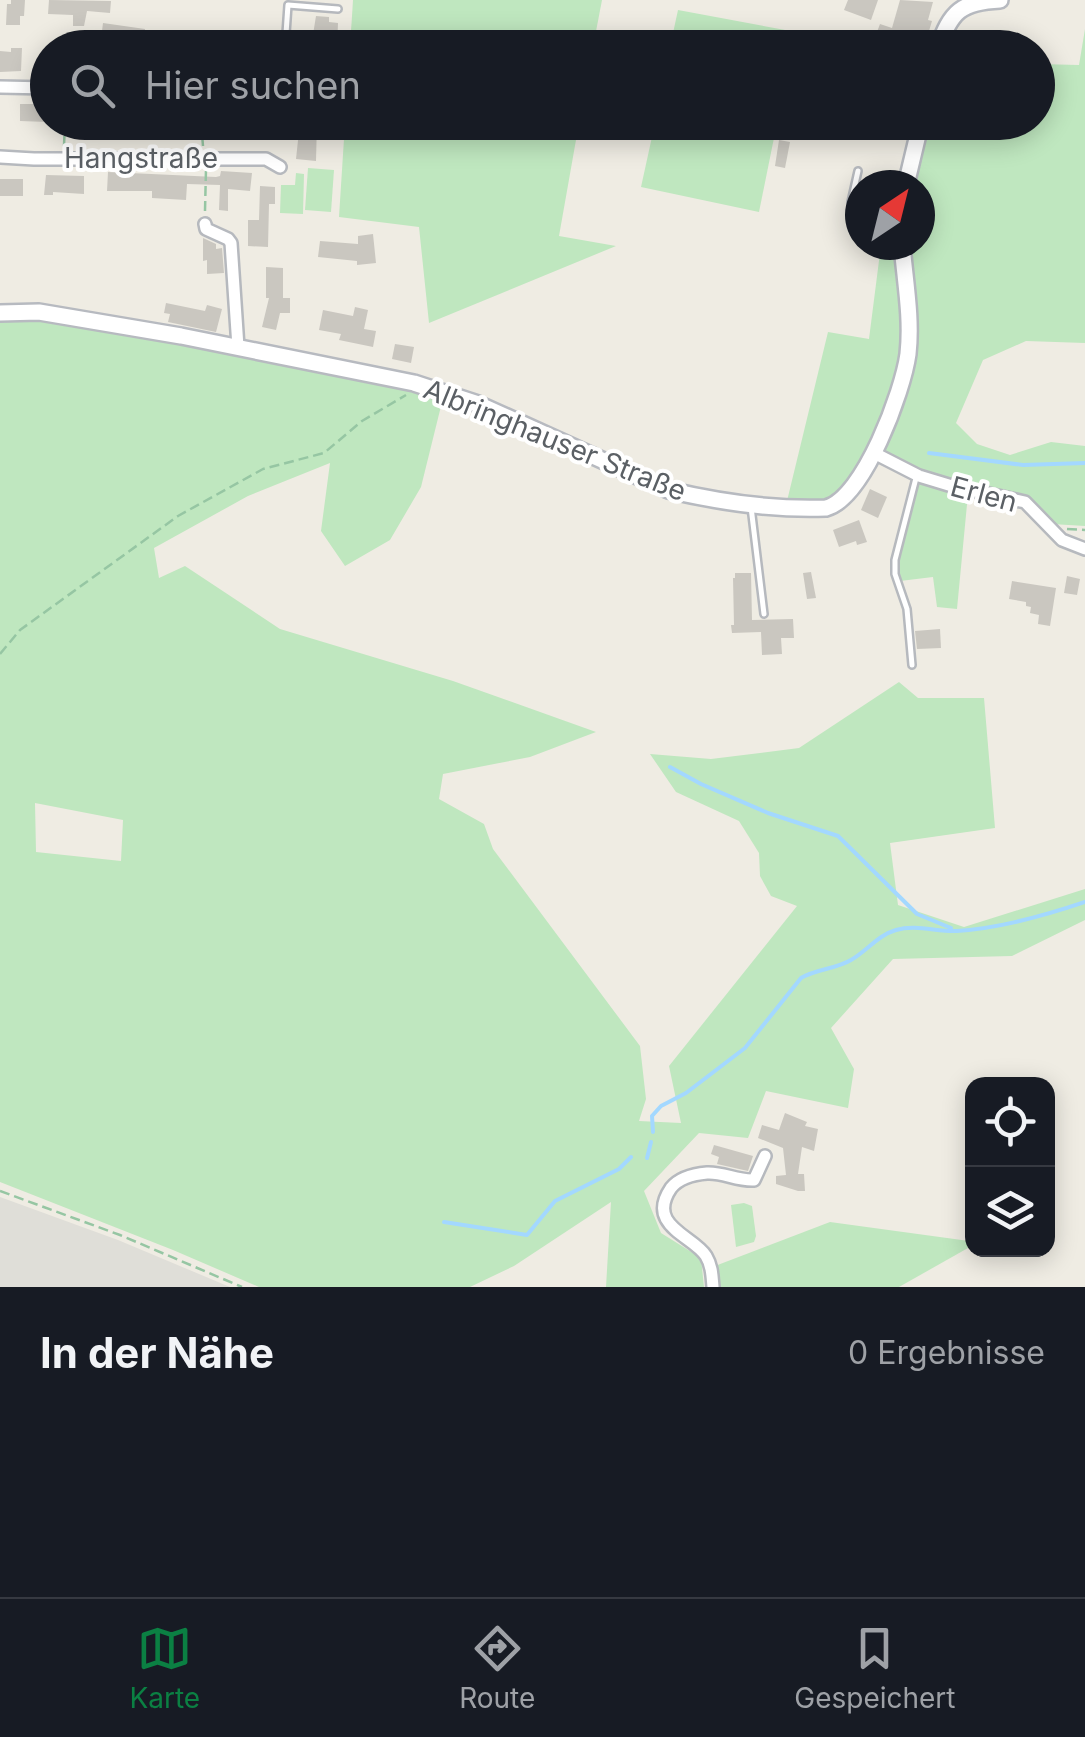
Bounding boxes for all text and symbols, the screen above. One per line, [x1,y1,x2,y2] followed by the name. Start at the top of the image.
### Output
[30,30,1055,140] search box
[65,58,120,113] icon: search
[145,62,361,108] text: Hier suchen
[64,141,218,175] street label: Hangstraße
[845,170,935,260] north arrow
[419,372,691,508] street label: Albringhauser Straße
[947,469,1021,519] street label: Erlen
[965,1077,1055,1257] map controls
[965,1077,1055,1167] button: locate
[965,1167,1055,1257] button: layers
[40,1327,274,1378] text: In der Nähe
[848,1333,1045,1372] text: 0 Ergebnisse
[129,1621,200,1715] tab: Karte
[459,1621,535,1715] tab: Route
[794,1621,956,1715] tab: Gespeichert

